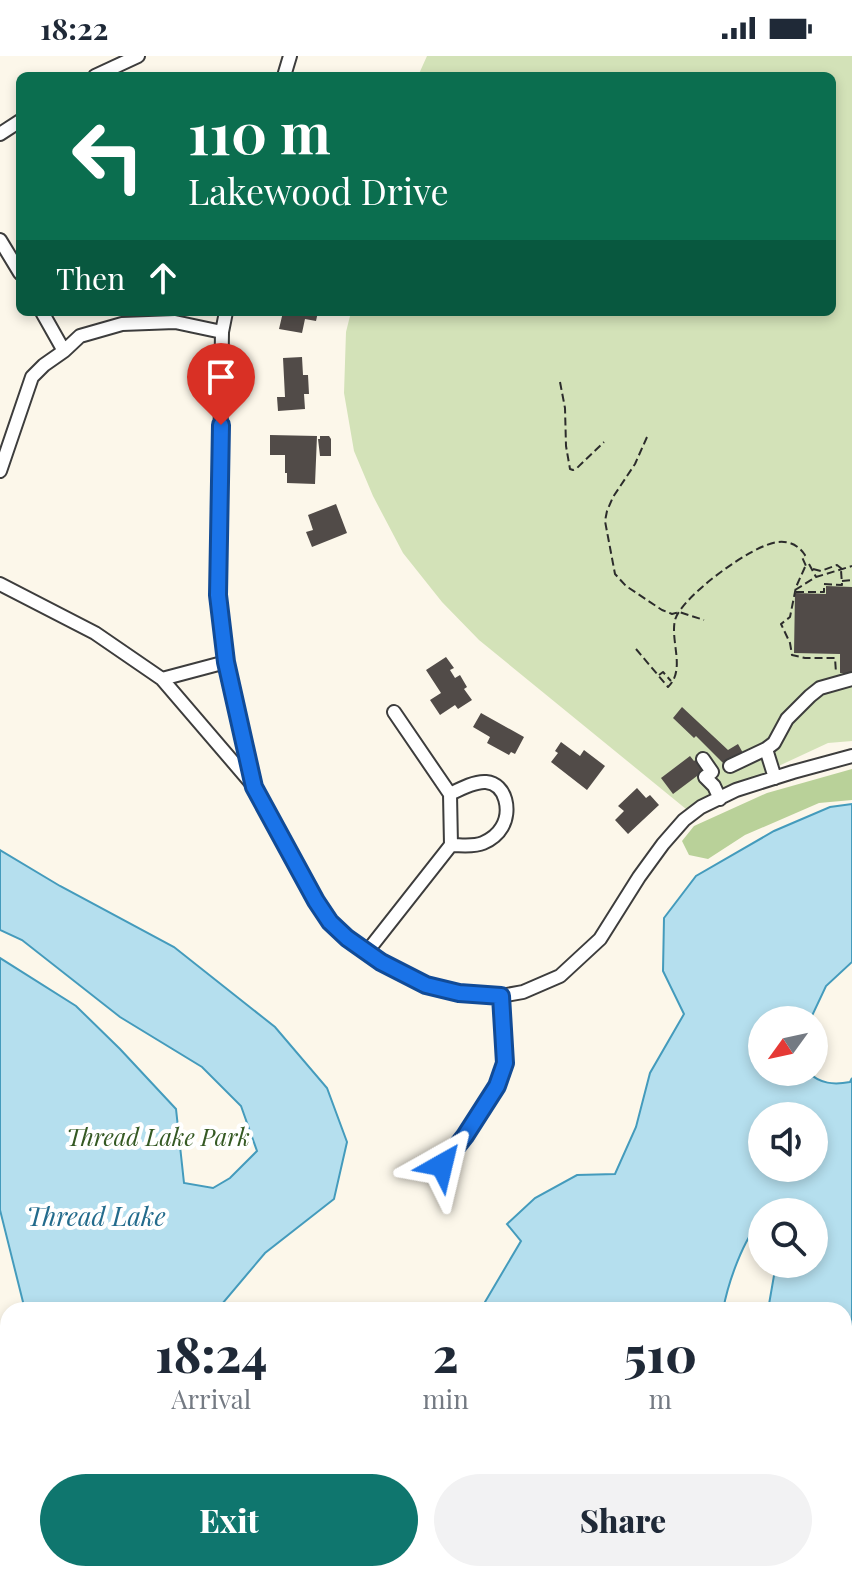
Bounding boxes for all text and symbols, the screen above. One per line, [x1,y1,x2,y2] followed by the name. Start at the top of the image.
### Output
[40,8,108,48] text: 18:22
[188,94,331,169] text: 110 m
[56,104,160,208] icon: left
[188,166,449,214] text: Lakewood Drive
[141,256,185,300] icon: ahead
[56,258,125,298] text: Then
[187,343,255,425] pin
[199,355,243,399] icon: arrive
[748,1006,828,1086] north arrow
[748,1006,828,1278] map controls
[748,1102,828,1182] button: sound
[66,1120,250,1152] park label: Thread Lake Park
[400,1123,484,1207] position arrow
[26,1198,166,1233] water label: Thread Lake
[748,1198,828,1278] button: search
[155,1321,267,1385] text: 18:24
[433,1321,458,1385] text: 2
[624,1321,697,1385] text: 510
[171,1381,251,1416] text: Arrival
[422,1381,469,1416] text: min
[649,1381,672,1416] text: m
[40,1474,418,1566] button: Exit
[434,1474,812,1566] button: Share

